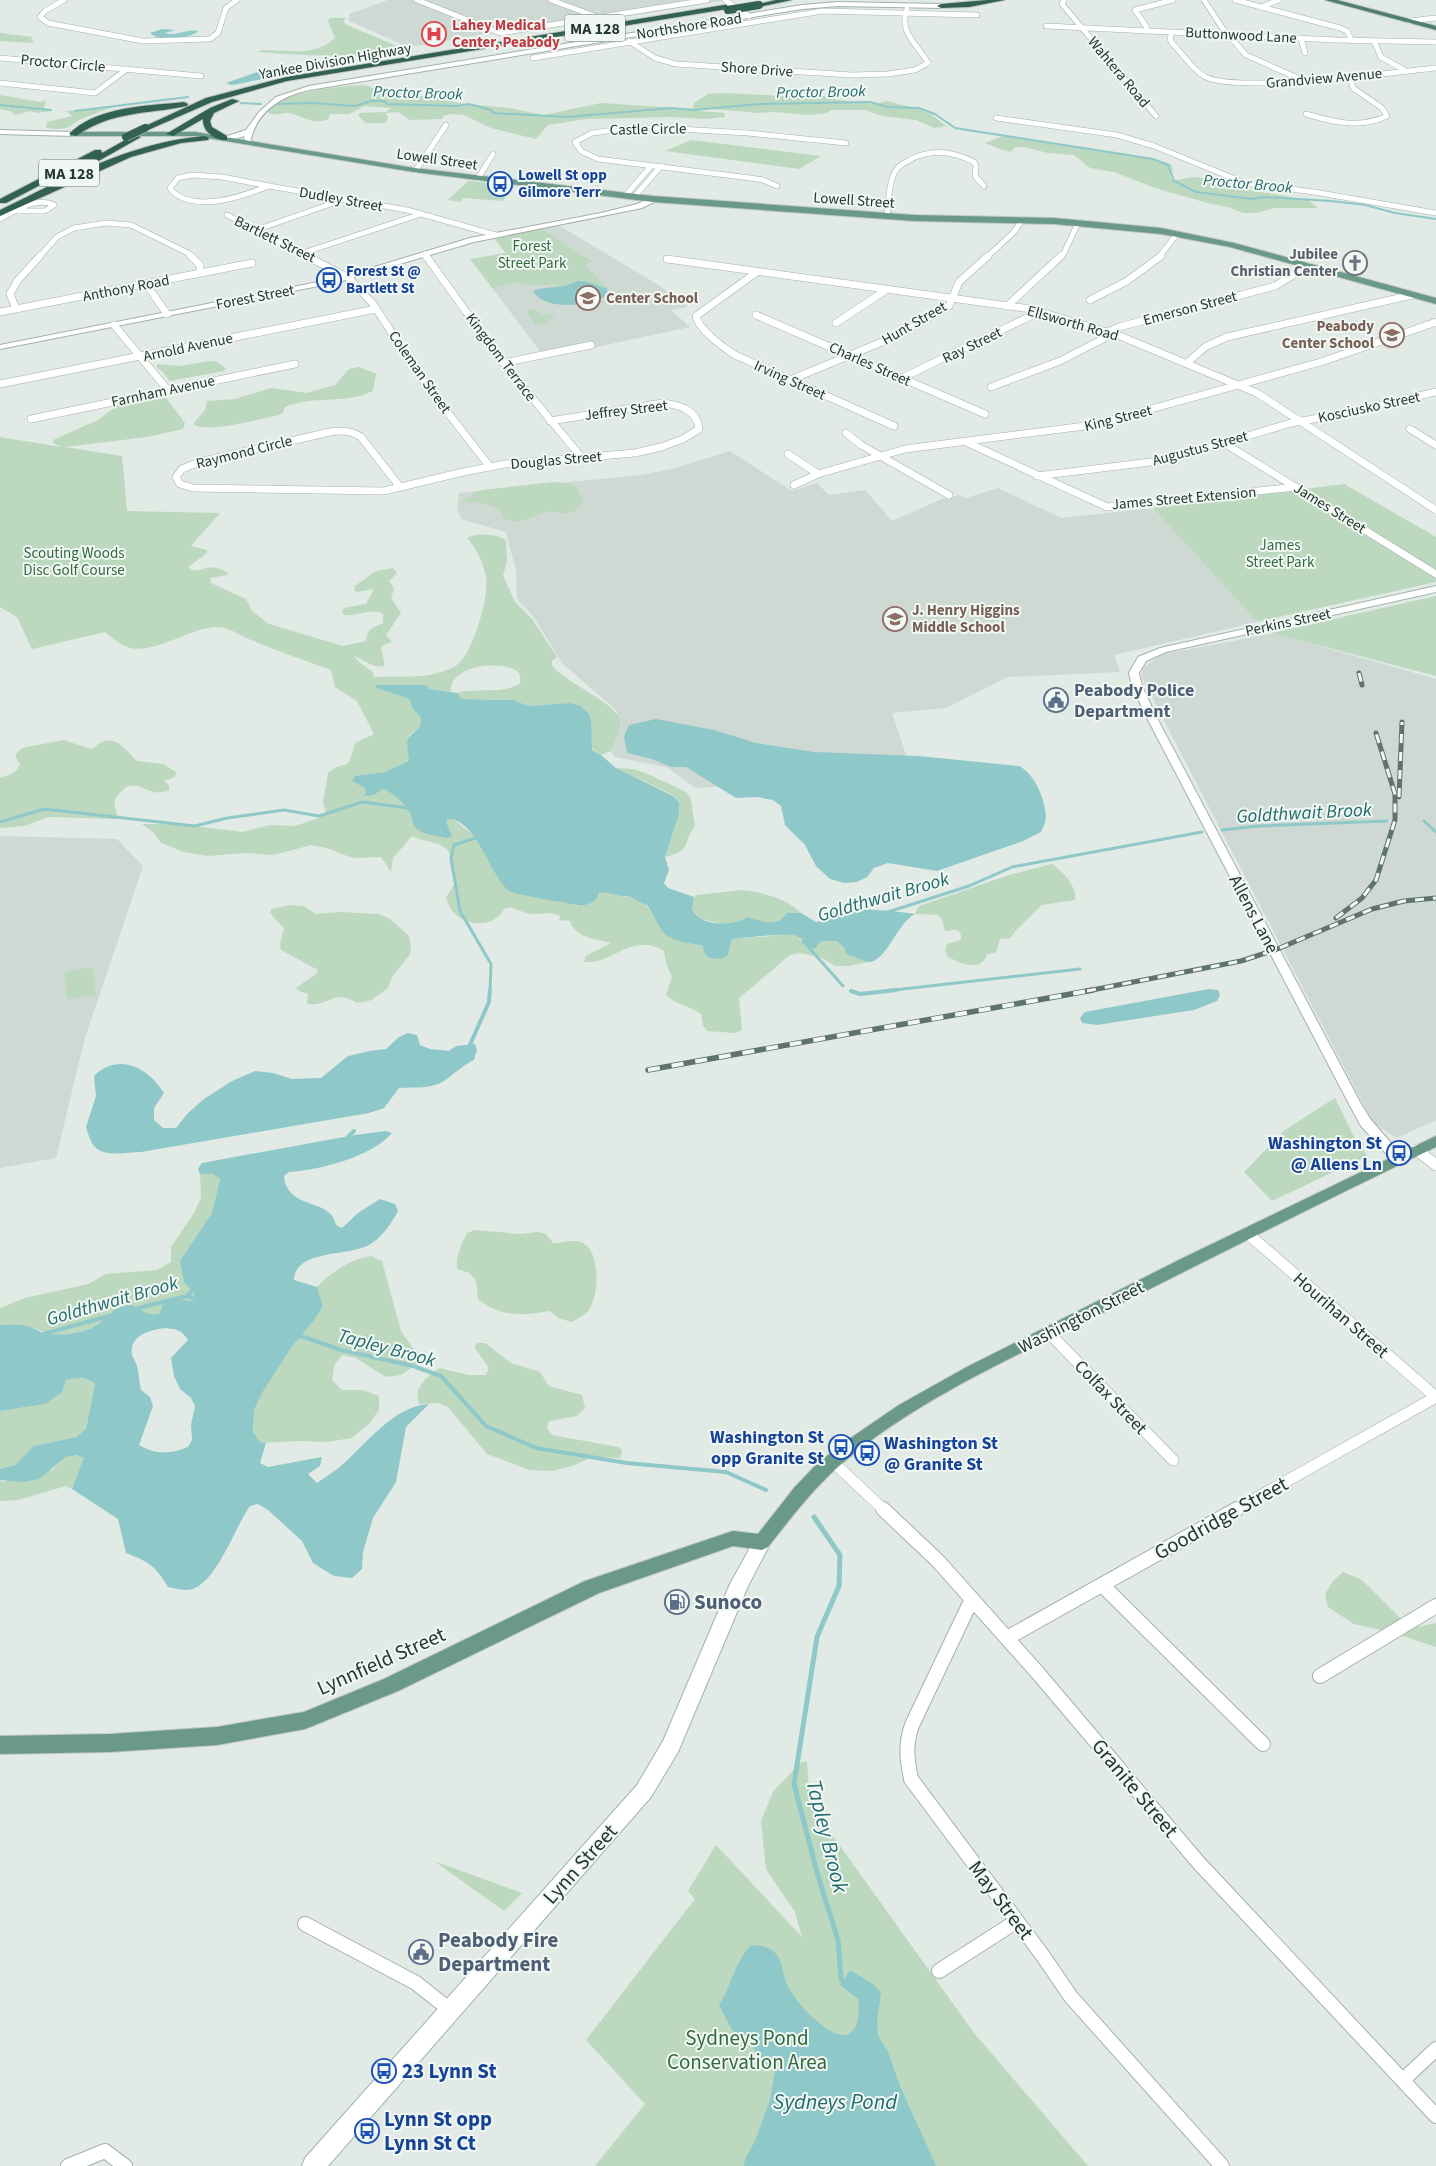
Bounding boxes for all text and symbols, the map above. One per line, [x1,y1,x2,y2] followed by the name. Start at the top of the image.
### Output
[635,8,743,45] street label: Northshore Road
[565,14,625,42] road number: MA 128
[452,15,560,53] place label: Lahey Medical Center, Peabody
[421,21,447,47] hospital icon: Lahey Medical Center, Peabody
[1185,22,1297,49] street label: Buttonwood Lane
[1083,32,1155,112] street label: Wahtera Road
[256,38,413,85] street label: Yankee Division Highway
[20,49,106,78] street label: Proctor Circle
[720,57,794,82] street label: Shore Drive
[1265,63,1383,94] street label: Grandview Avenue
[373,80,464,106] water label: Proctor Brook
[776,80,866,104] water label: Proctor Brook
[609,118,687,141] street label: Castle Circle
[395,143,479,176] street label: Lowell Street
[39,160,99,187] road number: MA 128
[518,165,607,203] place label: Lowell St opp Gilmore Terr
[1202,169,1294,199] water label: Proctor Brook
[487,171,513,197] bus stop icon: Lowell St opp Gilmore Terr
[297,182,384,217] street label: Dudley Street
[813,187,895,214] street label: Lowell Street
[231,211,319,268] street label: Bartlett Street
[498,236,567,274] park label: Forest Street Park
[1231,244,1338,282] place label: Jubilee Christian Center
[1342,250,1368,276] church icon: Jubilee Christian Center
[346,261,421,299] place label: Forest St @ Bartlett St
[316,267,342,293] bus stop icon: Forest St @ Bartlett St
[81,270,171,307] street label: Anthony Road
[214,280,296,315] street label: Forest Street
[575,285,601,311] school or university icon: Center School
[1141,286,1239,331] street label: Emerson Street
[606,288,699,309] place label: Center School
[878,296,951,350] street label: Hunt Street
[1025,300,1121,347] street label: Ellsworth Road
[460,309,541,406] street label: Kingdom Terrace
[1282,316,1375,354] place label: Peabody Center School
[939,322,1005,369] street label: Ray Street
[1379,322,1405,348] school or university icon: Peabody Center School
[383,327,456,418] street label: Coleman Street
[141,328,235,367] street label: Arnold Avenue
[826,337,914,392] street label: Charles Street
[751,355,829,406] street label: Irving Street
[109,370,217,413] street label: Farnham Avenue
[1316,386,1422,429] street label: Kosciusko Street
[583,395,669,426] street label: Jeffrey Street
[1082,400,1154,437] street label: King Street
[1150,426,1250,471] street label: Augustus Street
[194,430,294,475] street label: Raymond Circle
[510,446,602,475] street label: Douglas Street
[1290,478,1370,539] street label: James Street
[1111,482,1257,515] street label: James Street Extension
[1246,535,1315,573] park label: James Street Park
[23,543,125,581] park label: Scouting Woods Disc Golf Course
[912,600,1020,638] place label: J. Henry Higgins Middle School
[1243,603,1333,642] street label: Perkins Street
[882,606,908,632] school or university icon: J. Henry Higgins Middle School
[1074,678,1194,724] place label: Peabody Police Department
[1043,687,1069,713] public building icon: Peabody Police Department
[1236,796,1373,831] water label: Goldthwait Brook
[815,866,953,929] water label: Goldthwait Brook
[1222,871,1285,958] street label: Allens Lane
[1268,1131,1382,1177] place label: Washington St @ Allens Ln
[1386,1140,1412,1166] bus stop icon: Washington St @ Allens Ln
[1287,1267,1394,1364] street label: Hourihan Street
[44,1270,182,1333] water label: Goldthwait Brook
[1014,1275,1148,1360] street label: Washington Street
[335,1322,439,1375] water label: Tapley Brook
[1069,1354,1153,1440] street label: Colfax Street
[710,1425,824,1471] place label: Washington St opp Granite St
[884,1431,998,1477] place label: Washington St @ Granite St
[828,1434,854,1460] bus stop icon: Washington St opp Granite St
[854,1440,880,1466] bus stop icon: Washington St @ Granite St
[1149,1469,1293,1567] street label: Goodridge Street
[694,1587,762,1617] place label: Sunoco
[664,1589,690,1615] fuel station icon: Sunoco
[312,1619,450,1703] street label: Lynnfield Street
[1085,1732,1185,1844] street label: Granite Street
[797,1776,857,1897] water label: Tapley Brook
[536,1817,624,1911] street label: Lynn Street
[961,1854,1041,1946] street label: May Street
[438,1925,559,1979] place label: Peabody Fire Department
[408,1939,434,1965] public building icon: Peabody Fire Department
[667,2023,827,2077] park label: Sydneys Pond Conservation Area
[402,2056,496,2086] place label: 23 Lynn St
[371,2058,397,2084] bus stop icon: 23 Lynn St
[773,2086,898,2118] water label: Sydneys Pond
[384,2104,492,2158] place label: Lynn St opp Lynn St Ct
[354,2118,380,2144] bus stop icon: Lynn St opp Lynn St Ct

